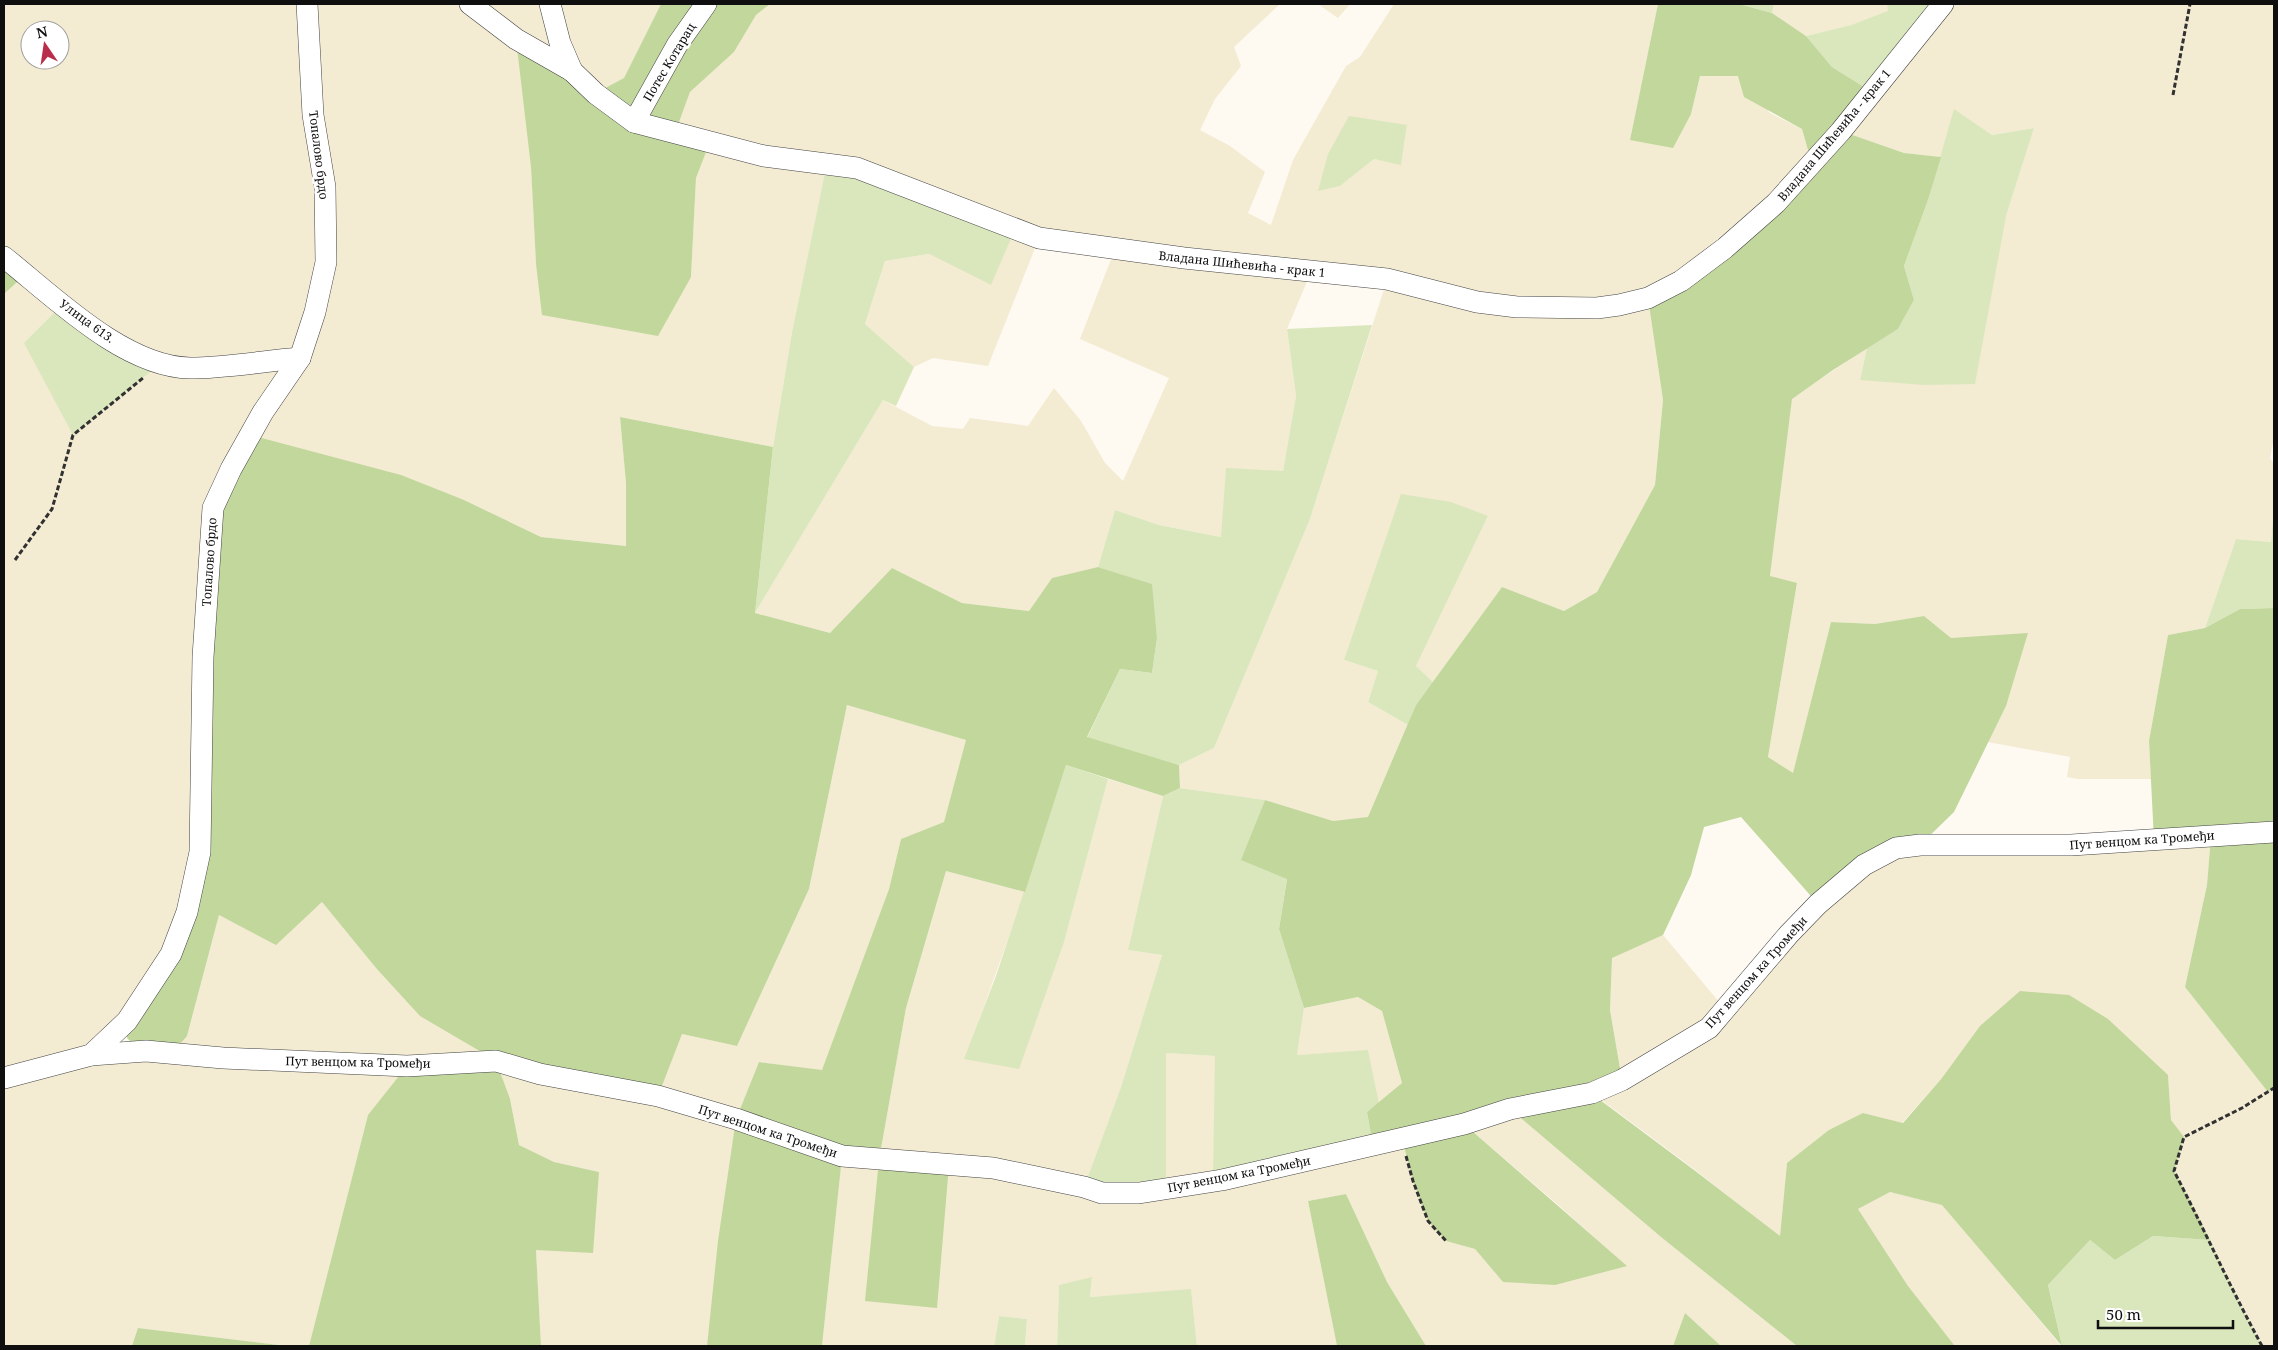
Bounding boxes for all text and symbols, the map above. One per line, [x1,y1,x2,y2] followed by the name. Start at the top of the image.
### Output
[639,19,699,105] street label: Потес Котарац
[20,20,70,70] north arrow
[34,21,49,42] text: N
[1774,65,1894,205] street label: Владана Шићевића - крак 1
[305,110,333,200] street label: Топалово брдо
[1158,247,1326,281] street label: Владана Шићевића - крак 1
[56,295,118,347] street label: Улица 613.
[197,517,221,607] street label: Топалово брдо
[2069,826,2215,854] street label: Пут венцом ка Тромеђи
[1701,912,1811,1032] street label: Пут венцом ка Тромеђи
[285,1052,431,1072] street label: Пут венцом ка Тромеђи
[696,1100,840,1162] street label: Пут венцом ка Тромеђи
[1166,1152,1312,1196] street label: Пут венцом ка Тромеђи
[2098,1298,2233,1330] scale bar
[2106,1304,2141,1324] text: 50 m

